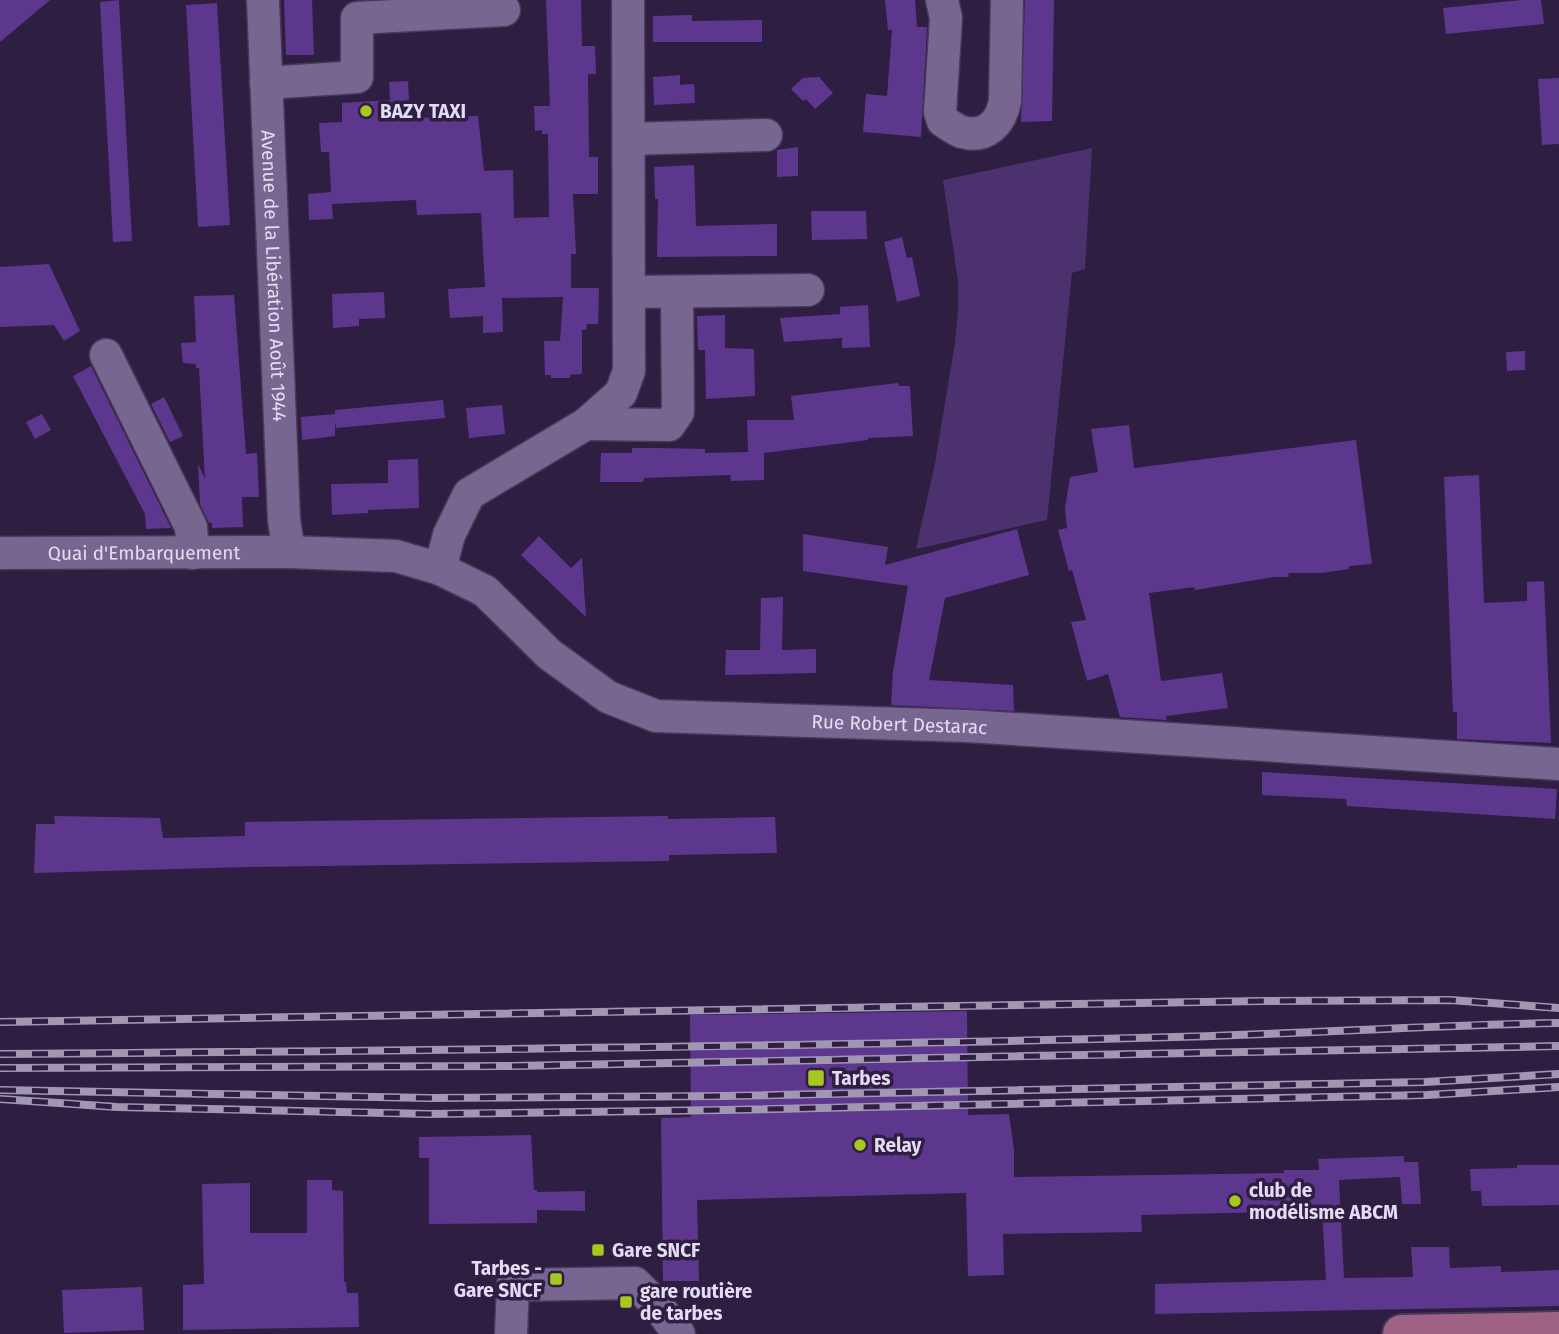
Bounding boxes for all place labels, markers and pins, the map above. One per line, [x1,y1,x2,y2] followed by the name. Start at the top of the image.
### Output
[380,100,466,123] place label: BAZY TAXI
[358,103,374,119] marker: BAZY TAXI
[832,1067,890,1090] place label: Tarbes
[806,1068,826,1088] marker: Tarbes
[874,1134,922,1157] place label: Relay
[852,1137,868,1153] marker: Relay
[1249,1179,1398,1224] place label: club de modélisme ABCM
[1227,1193,1243,1209] marker: club de modélisme ABCM
[612,1239,701,1262] place label: Gare SNCF
[590,1242,606,1258] marker: Gare SNCF
[454,1257,543,1302] place label: Tarbes - Gare SNCF
[548,1271,564,1287] marker: Tarbes - Gare SNCF
[640,1280,752,1325] place label: gare routière de tarbes
[618,1294,634,1310] marker: gare routière de tarbes

